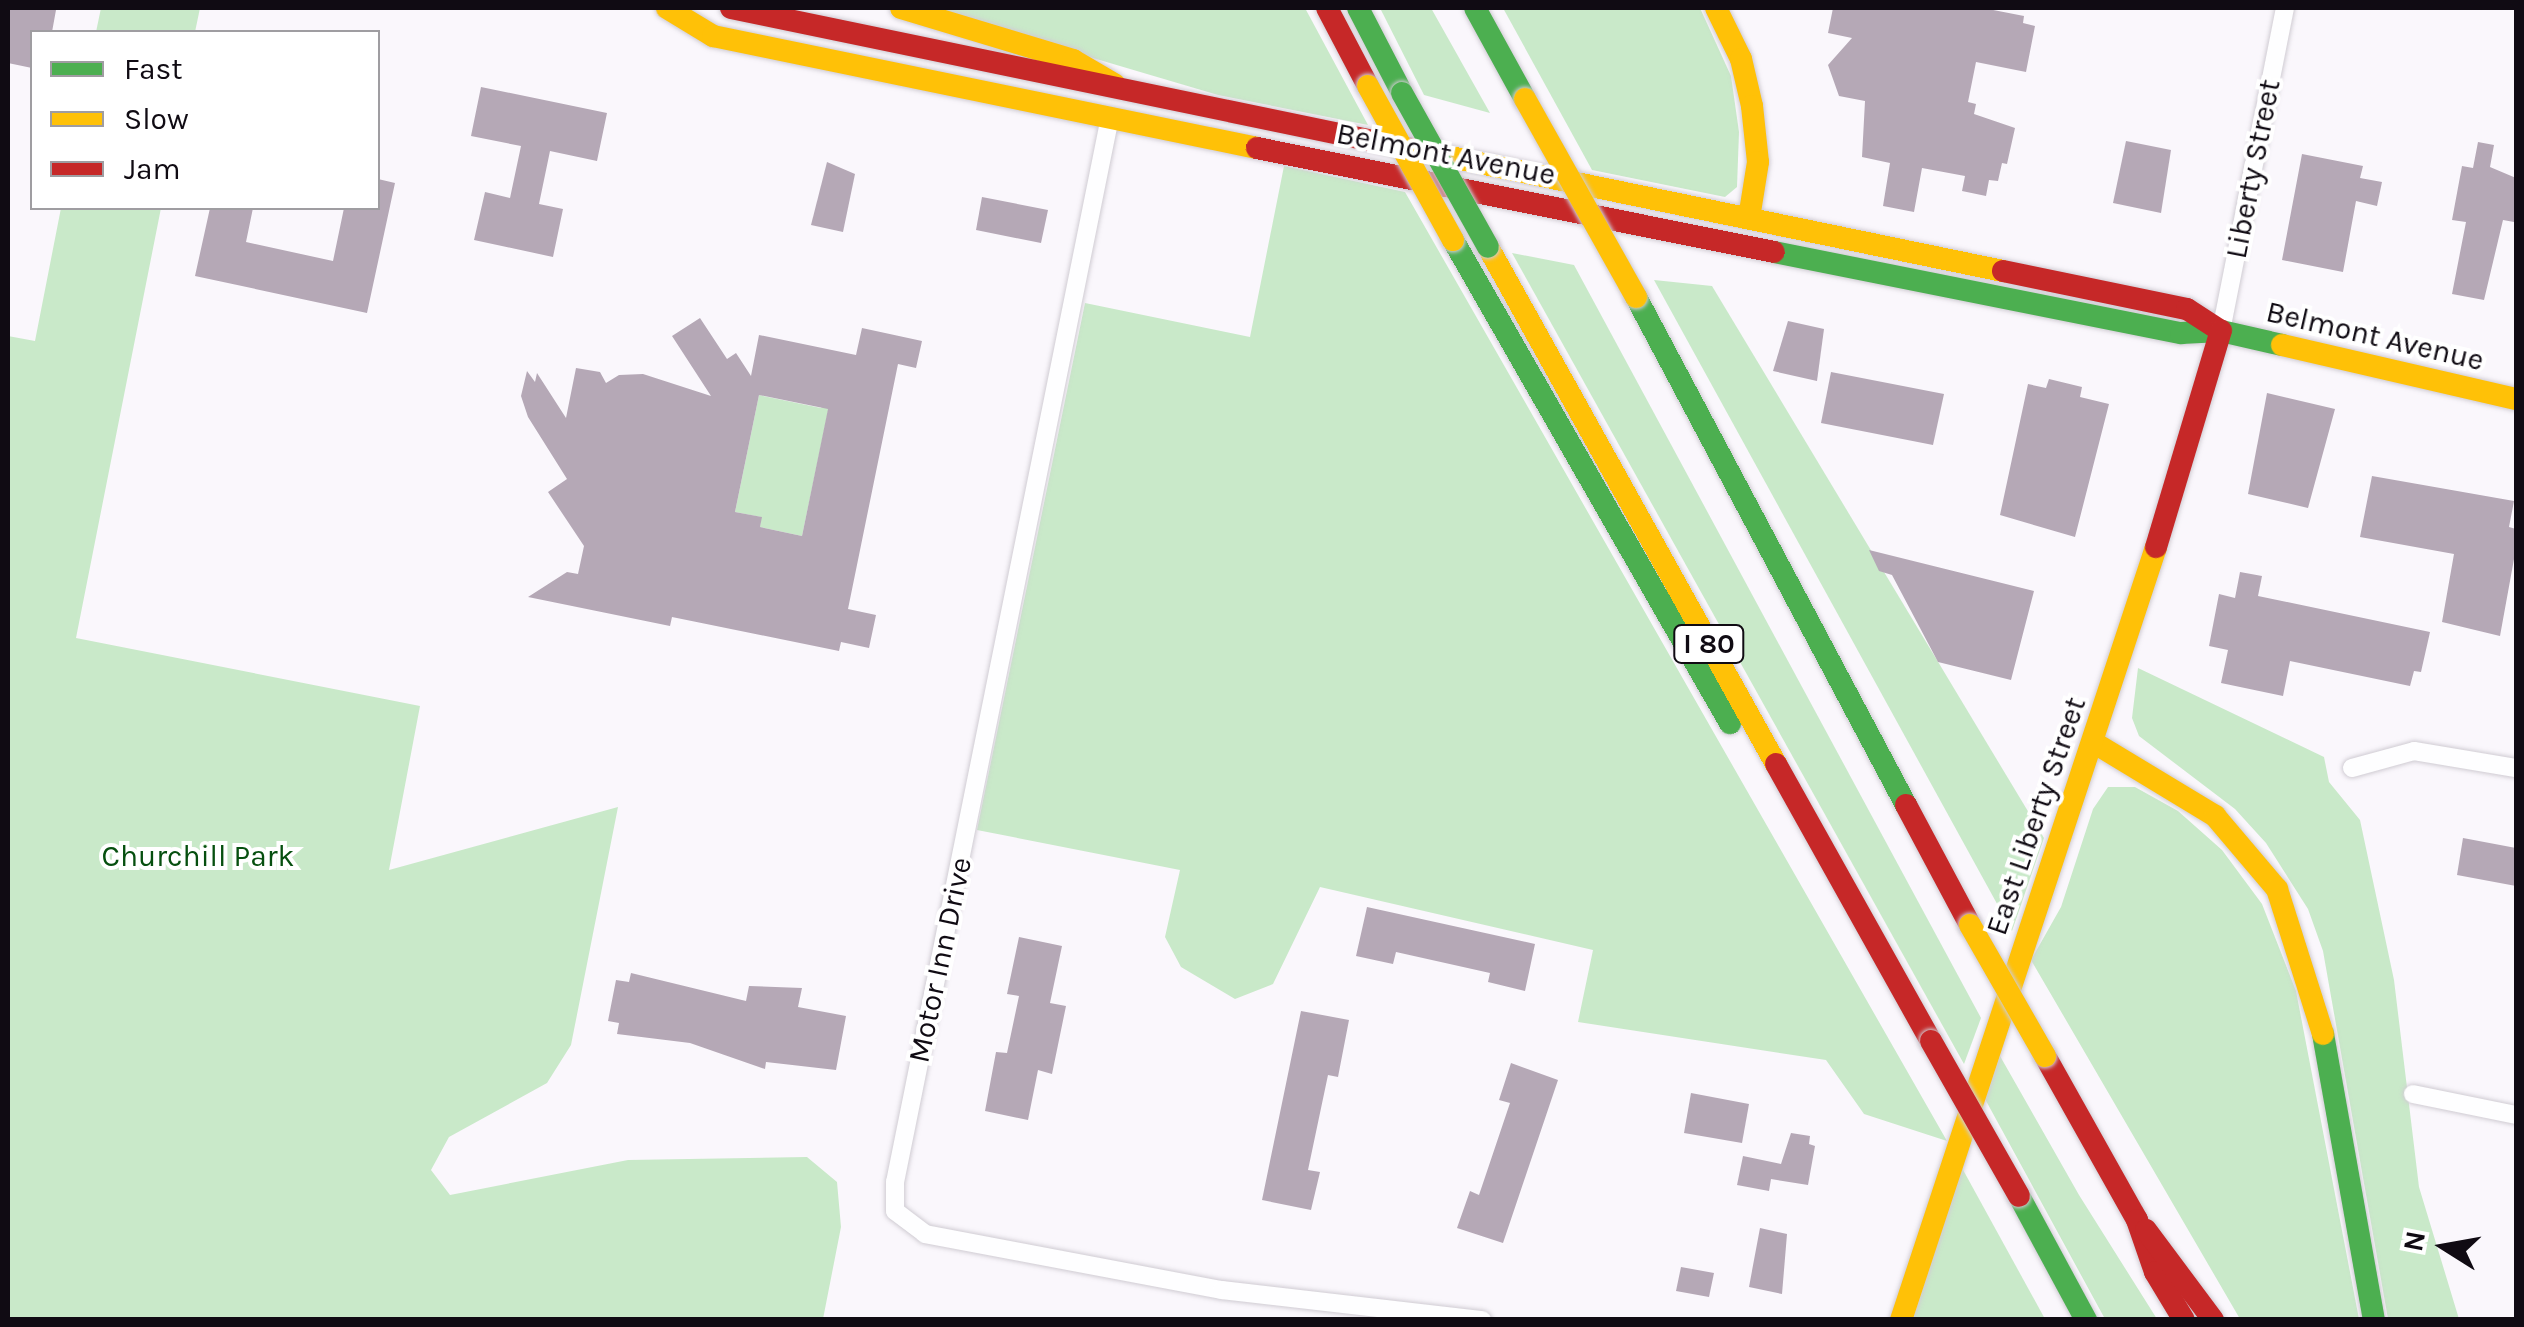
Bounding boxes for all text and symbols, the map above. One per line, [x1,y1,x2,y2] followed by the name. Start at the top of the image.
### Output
[30,30,380,210] legend
[124,51,183,87] text: Fast
[2218,76,2288,262] street label: Liberty Street
[124,101,189,137] text: Slow
[1334,115,1558,193] street label: Belmont Avenue
[124,151,181,187] text: Jam
[2263,293,2487,379] street label: Belmont Avenue
[1672,621,1746,667] road number: I 80
[1978,692,2094,940] street label: East Liberty Street
[102,838,294,874] park label: Churchill Park
[901,854,979,1066] street label: Motor Inn Drive
[2394,1197,2494,1297] north arrow
[2396,1228,2432,1254] text: N

